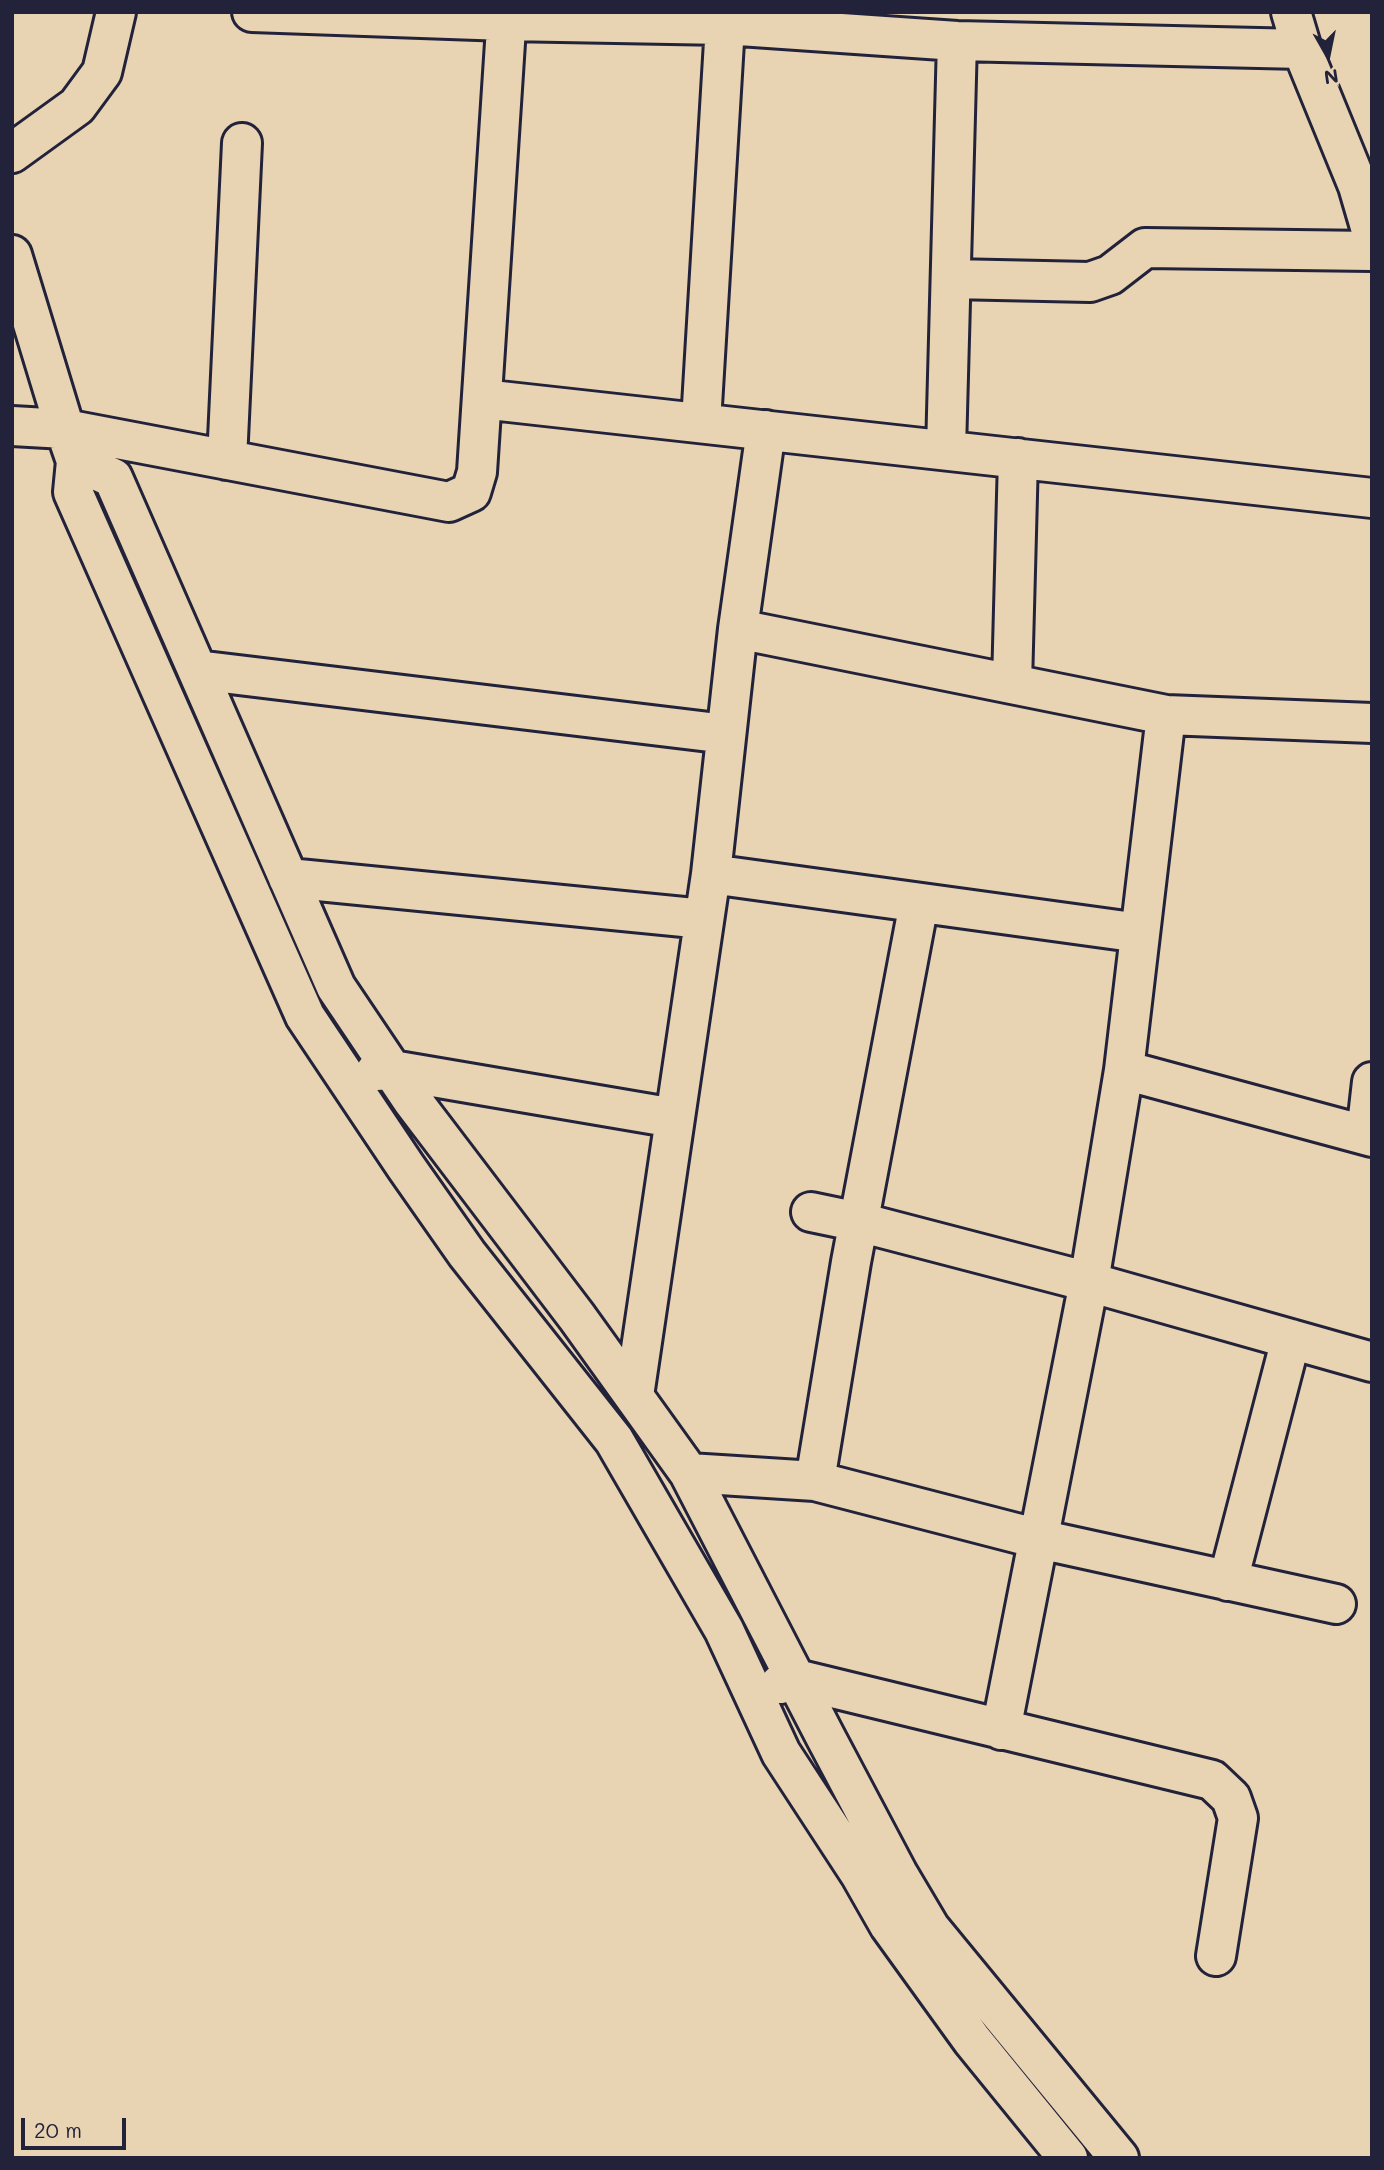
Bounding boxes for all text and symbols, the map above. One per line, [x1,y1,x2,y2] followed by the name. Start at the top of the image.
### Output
[1293,21,1363,91] north arrow
[1322,64,1340,91] text: N
[24,2104,130,2148] scale bar
[34,2116,82,2143] text: 20 m

